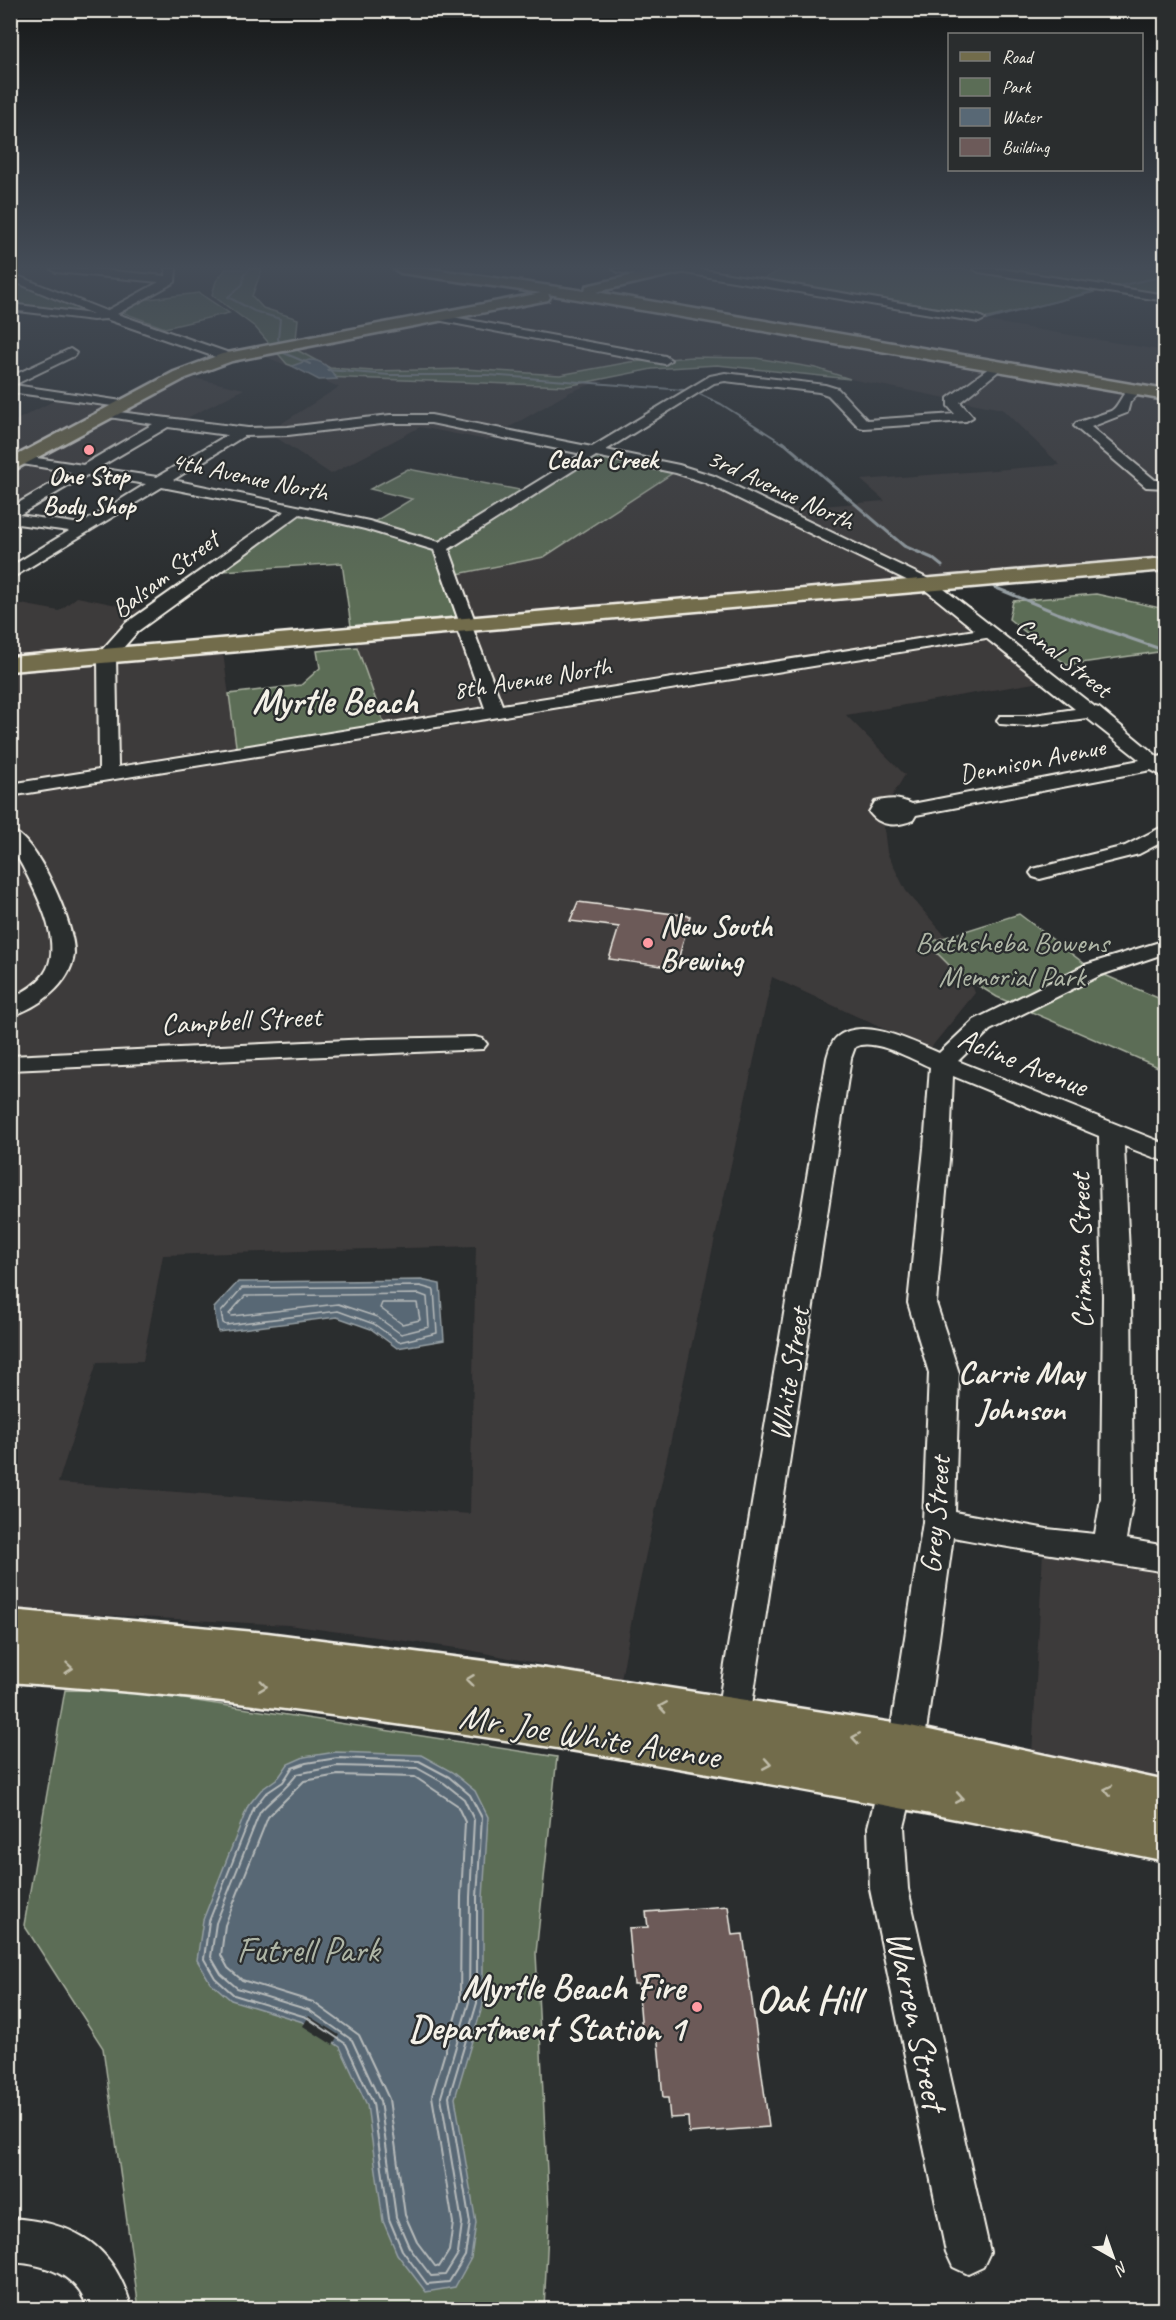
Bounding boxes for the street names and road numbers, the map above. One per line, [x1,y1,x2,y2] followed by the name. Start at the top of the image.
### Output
[702,441,861,539] street label: 3rd Avenue North
[169,444,333,510] street label: 4th Avenue North
[105,521,228,626] street label: Balsam Street
[1009,610,1120,707] street label: Canal Street
[451,649,615,707] street label: 8th Avenue North
[956,730,1109,791] street label: Dennison Avenue
[160,997,325,1043] street label: Campbell Street
[953,1019,1095,1106] street label: Acline Avenue
[1061,1170,1101,1329] street label: Crimson Street
[760,1302,819,1443] street label: White Street
[911,1452,959,1575] street label: Grey Street
[456,1693,726,1780] street label: Mr. Joe White Avenue
[876,1926,960,2119] street label: Warren Street

